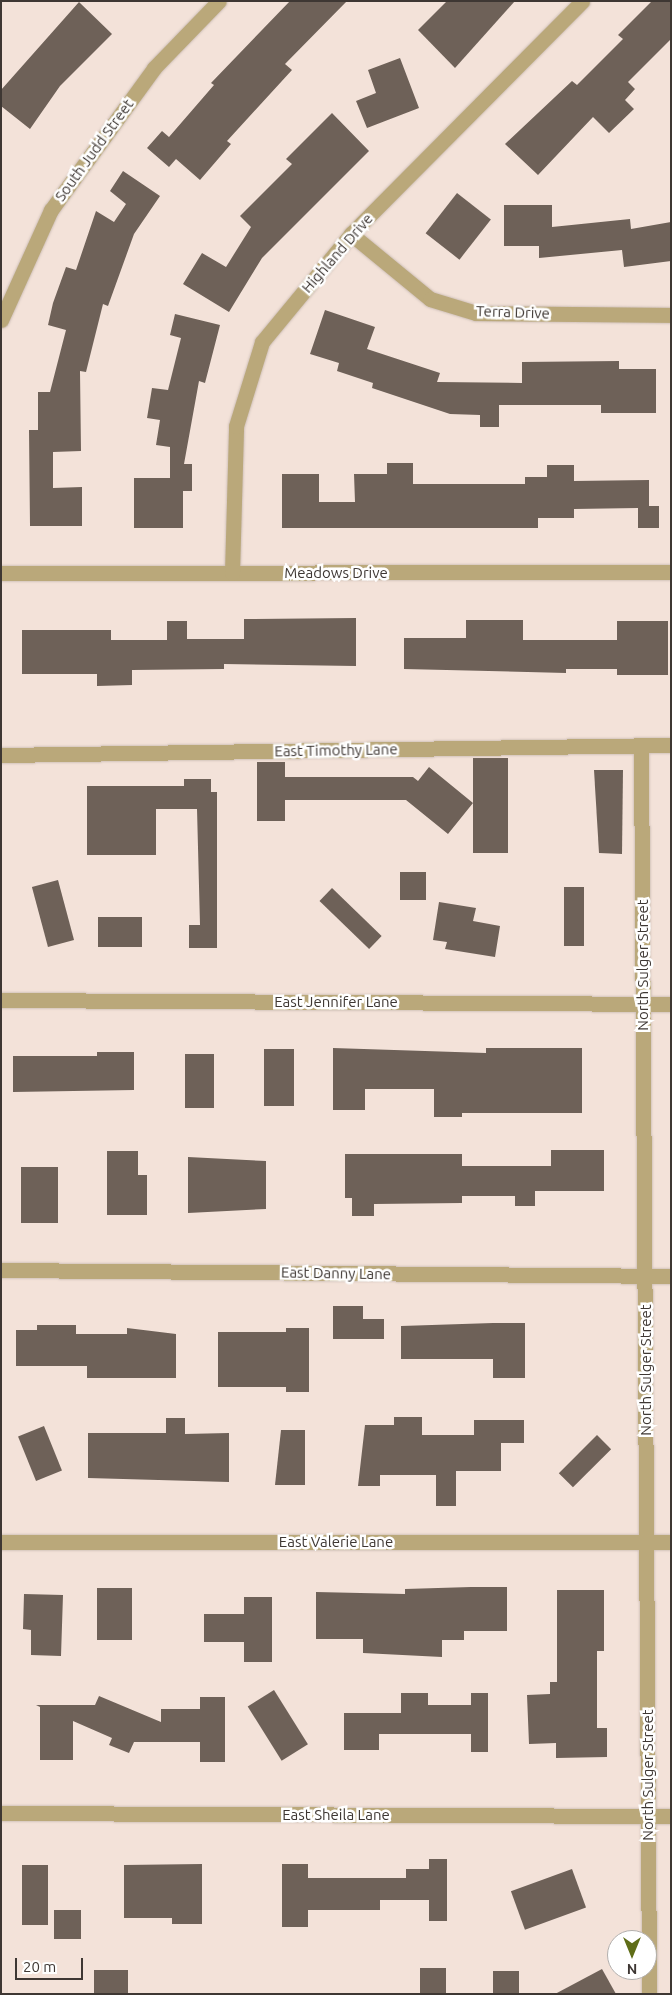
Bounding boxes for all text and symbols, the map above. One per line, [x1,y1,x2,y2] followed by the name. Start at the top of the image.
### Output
[51,95,137,205] street label: South Judd Street
[298,210,376,296] street label: Highland Drive
[476,302,550,322] street label: Terra Drive
[284,564,388,582] street label: Meadows Drive
[274,740,398,760] street label: East Timothy Lane
[634,899,652,1031] street label: North Sulger Street
[274,993,398,1011] street label: East Jennifer Lane
[281,1263,391,1283] street label: East Danny Lane
[637,1304,655,1436] street label: North Sulger Street
[279,1533,393,1551] street label: East Valerie Lane
[639,1709,657,1841] street label: North Sulger Street
[282,1806,390,1824] street label: East Sheila Lane
[607,1930,657,1980] north arrow
[18,1948,85,1980] scale bar
[23,1958,56,1975] text: 20 m
[627,1961,637,1977] text: N

